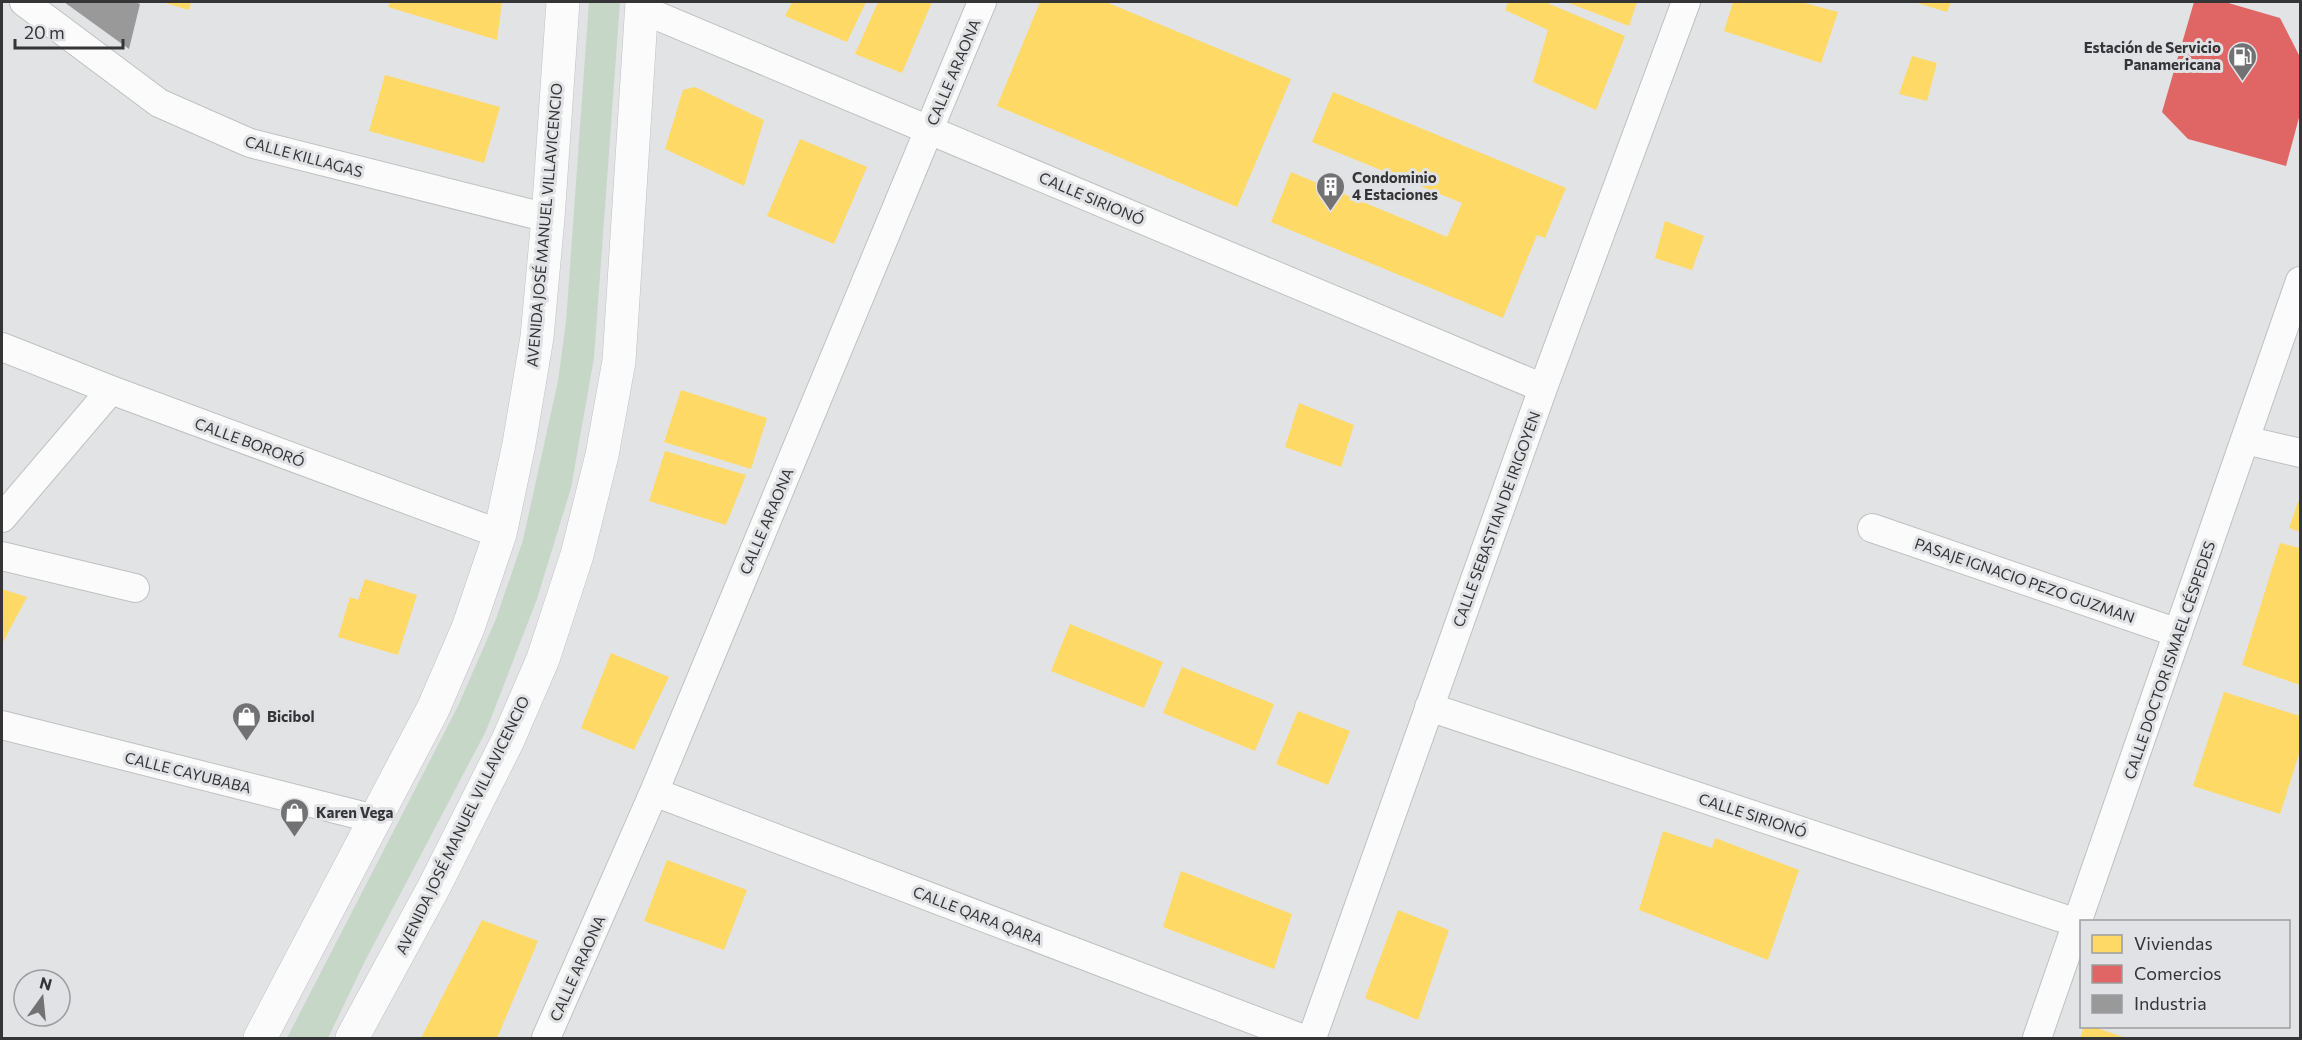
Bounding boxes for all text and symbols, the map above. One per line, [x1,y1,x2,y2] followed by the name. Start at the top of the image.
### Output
[15,12,123,50] scale bar
[922,16,984,128] street label: CALLE ARAONA
[24,21,65,43] text: 20 m
[2084,38,2221,73] place label: Estación de Servicio Panamericana
[2226,40,2258,82] fuel station icon: Estación de Servicio Panamericana
[522,82,565,368] street label: AVENIDA JOSÉ MANUEL VILLAVICENCIO
[243,132,365,180] street label: CALLE KILLAGAS
[1037,167,1148,228] street label: CALLE SIRIONÓ
[1352,168,1438,203] place label: Condominio 4 Estaciones
[1315,170,1347,212] building icon: Condominio 4 Estaciones
[1449,409,1543,629] street label: CALLE SEBASTIAN DE IRIGOYEN
[193,413,308,470] street label: CALLE BORORÓ
[735,465,797,577] street label: CALLE ARAONA
[1913,534,2137,626] street label: PASAJE IGNACIO PEZO GUZMAN
[2119,538,2218,781] street label: CALLE DOCTOR ISMAEL CÉSPEDES
[391,693,533,957] street label: AVENIDA JOSÉ MANUEL VILLAVICENCIO
[230,700,262,742] shop icon: Bicibol
[267,707,314,725] place label: Bicibol
[123,748,253,796] street label: CALLE CAYUBABA
[1697,788,1810,841] street label: CALLE SIRIONÓ
[279,796,311,838] shop icon: Karen Vega
[316,803,393,821] place label: Karen Vega
[911,882,1045,948] street label: CALLE QARA QARA
[546,912,608,1024] street label: CALLE ARAONA
[2080,920,2290,1028] legend
[2134,932,2213,954] text: Viviendas
[2134,962,2221,984] text: Comercios
[12,968,72,1028] north arrow
[38,972,54,994] text: N
[2134,992,2207,1014] text: Industria

